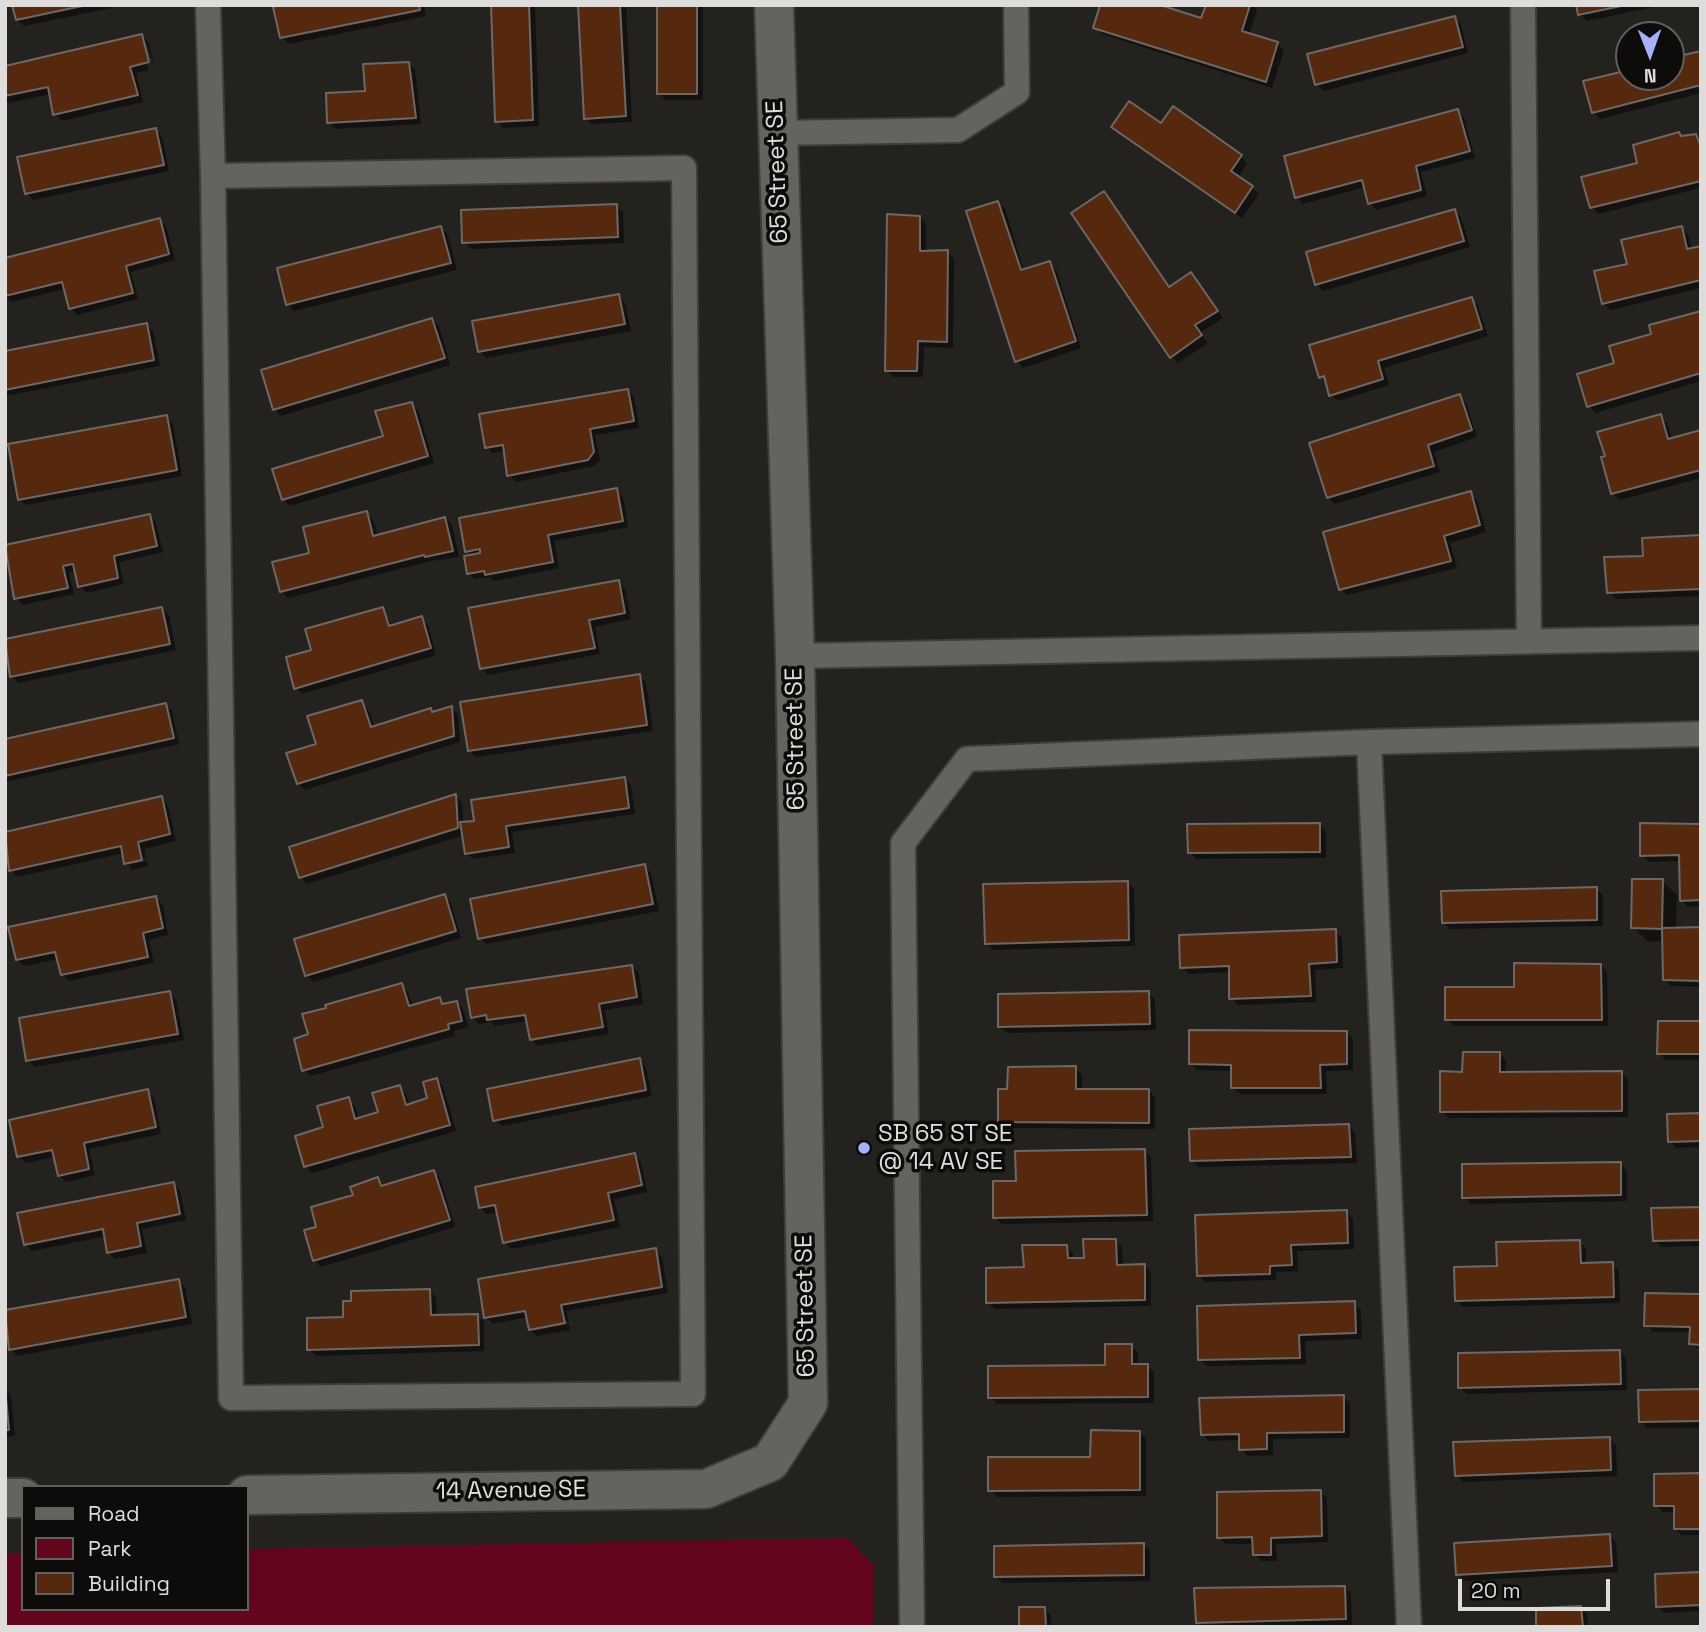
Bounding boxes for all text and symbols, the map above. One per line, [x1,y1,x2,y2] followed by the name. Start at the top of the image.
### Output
[1615,21,1685,91] north arrow
[1644,63,1657,88] text: N
[761,100,795,244] street label: 65 Street SE
[780,667,812,811] street label: 65 Street SE
[878,1120,1012,1176] place label: SB 65 ST SE @ 14 AV SE
[856,1140,872,1156] marker: SB 65 ST SE @ 14 AV SE
[790,1234,822,1378] street label: 65 Street SE
[436,1475,586,1507] street label: 14 Avenue SE
[21,1485,248,1611] legend
[88,1500,140,1527] text: Road
[88,1535,132,1562] text: Park
[1461,1566,1613,1610] scale bar
[88,1570,170,1597] text: Building
[1471,1577,1521,1604] text: 20 m

